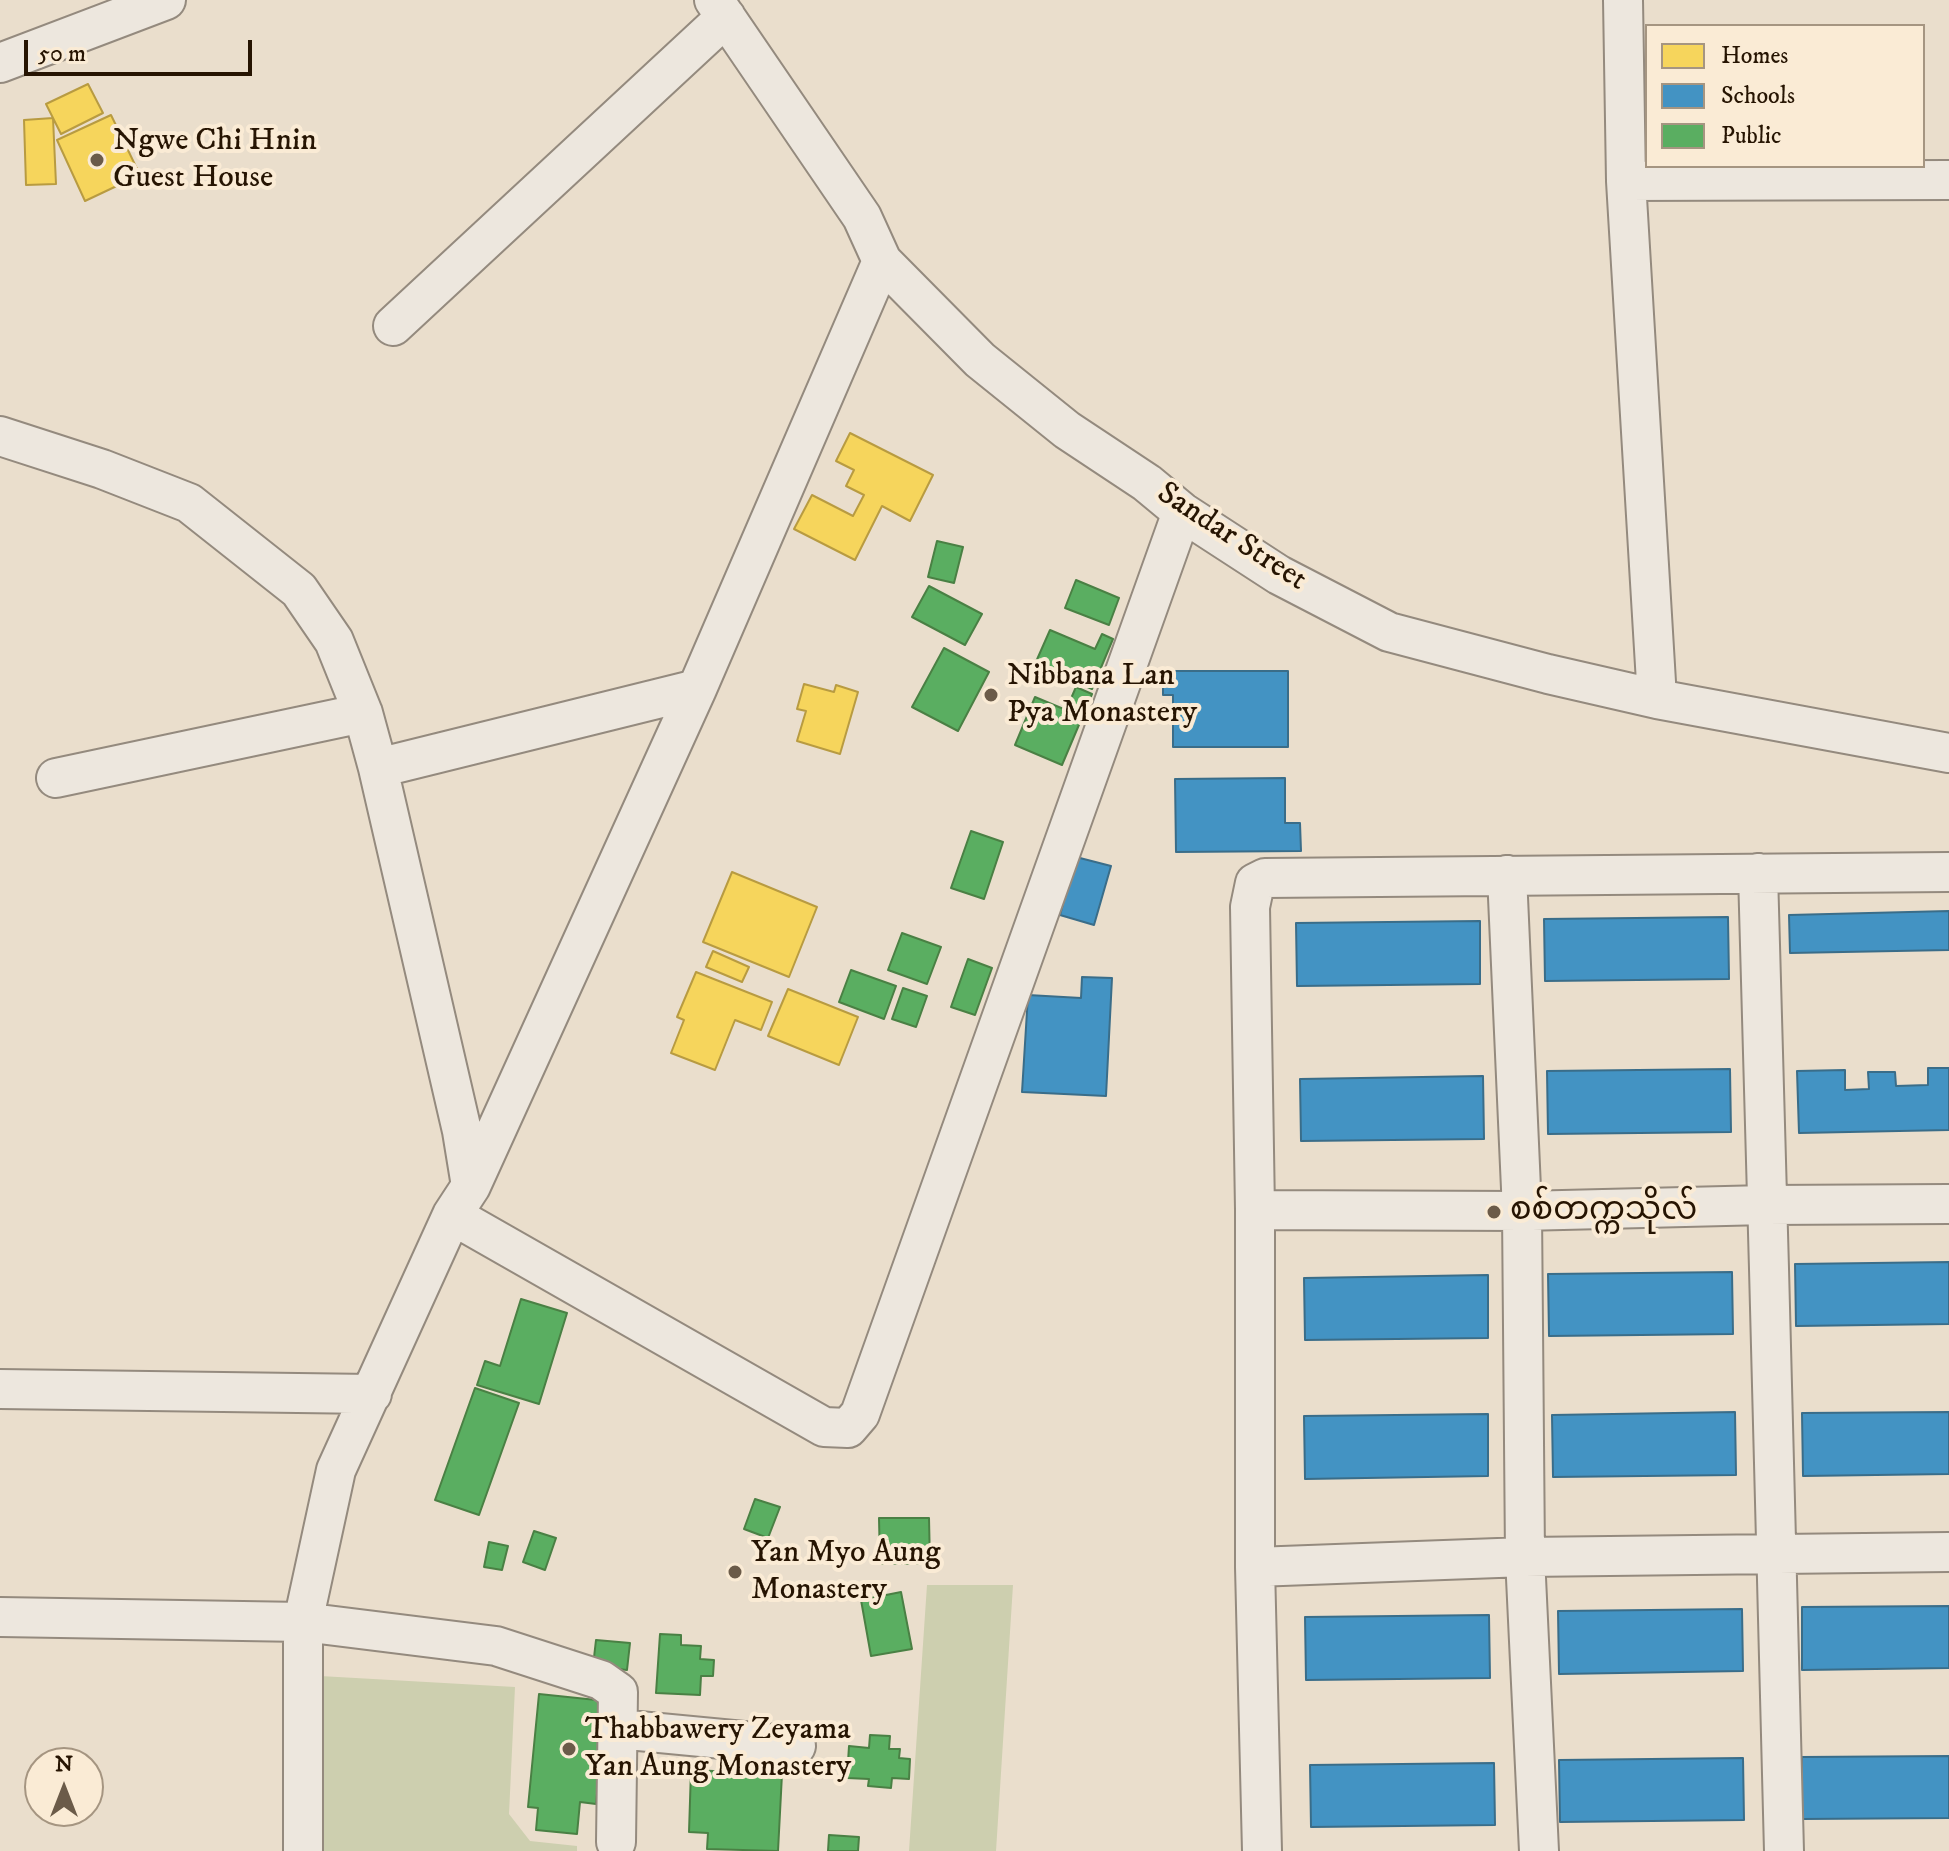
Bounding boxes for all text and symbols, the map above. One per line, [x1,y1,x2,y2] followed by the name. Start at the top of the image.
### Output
[28,24,256,74] scale bar
[1645,24,1925,168] legend
[38,39,86,69] text: 50 m
[1721,41,1788,71] text: Homes
[1721,81,1795,111] text: Schools
[1721,121,1781,151] text: Public
[113,123,317,198] place label: Ngwe Chi Hnin Guest House
[88,151,106,169] marker: Ngwe Chi Hnin Guest House
[1149,475,1313,601] street label: Sandar Street
[1007,658,1197,733] place label: Nibbana Lan Pya Monastery
[982,686,1000,704] marker: Nibbana Lan Pya Monastery
[1510,1193,1697,1231] place label: စစ်‌တက္ကသိုလ်
[1485,1203,1503,1221] marker: စစ်‌တက္ကသိုလ်
[751,1535,940,1610] place label: Yan Myo Aung Monastery
[726,1563,744,1581] marker: Yan Myo Aung Monastery
[585,1712,851,1787] place label: Thabbawery Zeyama Yan Aung Monastery
[560,1740,578,1758] marker: Thabbawery Zeyama Yan Aung Monastery
[24,1747,104,1827] north arrow
[55,1751,73,1778] text: N

